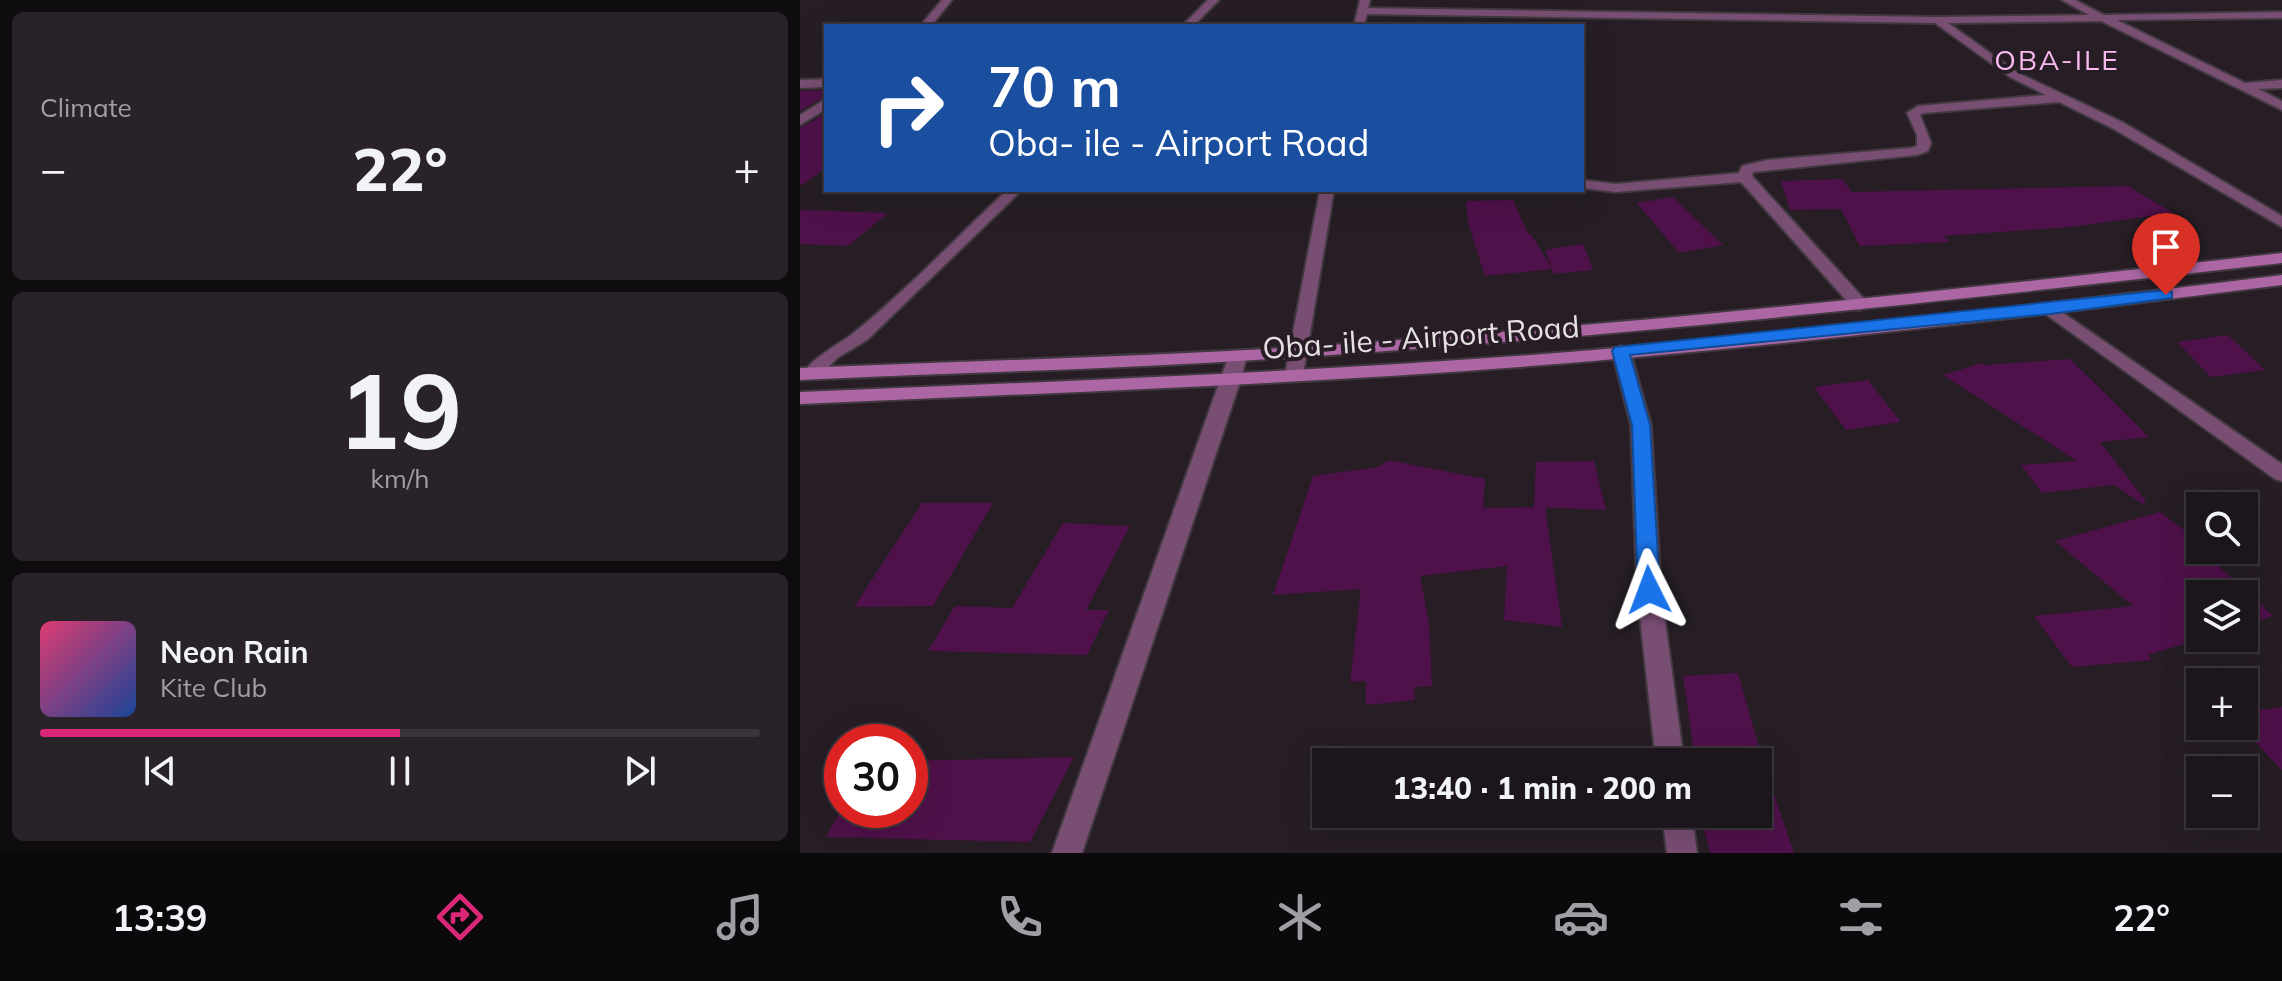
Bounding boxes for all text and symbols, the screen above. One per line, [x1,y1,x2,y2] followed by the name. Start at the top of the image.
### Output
[1994,42,2120,77] district label: OBA-ILE
[988,51,1121,121] text: 70 m
[856,56,960,160] icon: right
[40,91,132,124] text: Climate
[988,120,1369,165] text: Oba- ile - Airport Road
[352,131,448,206] text: 22°
[40,141,66,196] text: −
[734,141,760,196] text: +
[2132,213,2200,295] pin
[2144,225,2188,269] icon: arrive
[1261,307,1581,367] street label: Oba- ile - Airport Road
[338,344,462,475] text: 19
[371,462,429,495] text: km/h
[2186,492,2258,828] map controls
[2186,492,2258,564] button: search
[1607,548,1691,632] position arrow
[2186,580,2258,652] button: layers
[160,633,309,671] text: Neon Rain
[2186,668,2258,740] button: +
[160,671,267,704] text: Kite Club
[824,724,928,828] speed limit sign: 30
[138,749,182,793] icon: previous
[378,749,422,793] icon: pause
[618,749,662,793] icon: next
[2186,756,2258,828] button: −
[1392,769,1692,807] text: 13:40 · 1 min · 200 m
[432,889,488,945] icon: directions
[712,889,768,945] icon: music
[992,889,1048,945] icon: phone
[1272,889,1328,945] icon: climate
[1553,889,1609,945] icon: car
[1833,889,1889,945] icon: filters
[112,895,207,940] text: 13:39
[2113,895,2170,940] text: 22°

